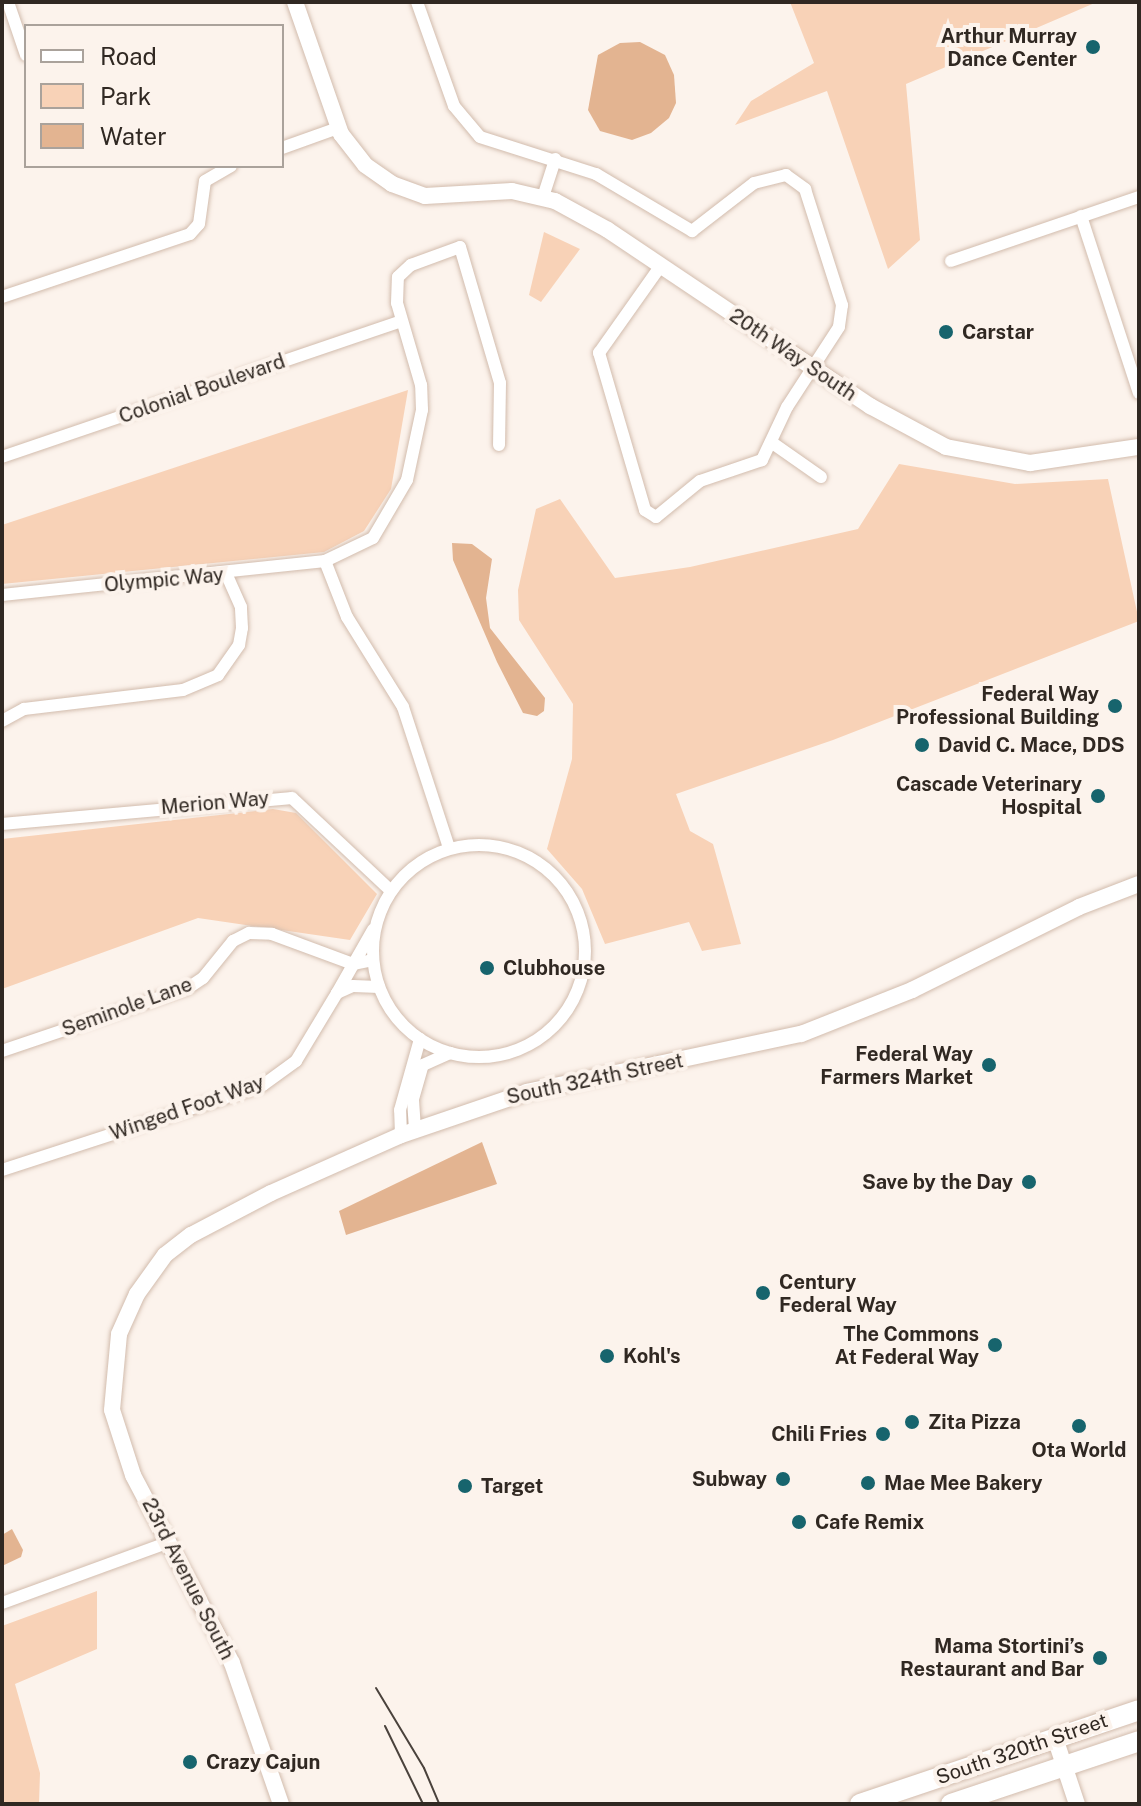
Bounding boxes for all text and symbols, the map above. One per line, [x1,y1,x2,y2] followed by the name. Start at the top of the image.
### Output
[24,24,284,168] legend
[941,24,1077,71] place label: Arthur Murray Dance Center
[1084,38,1102,56] marker: Arthur Murray Dance Center
[100,42,157,70] text: Road
[100,82,151,110] text: Park
[100,122,167,150] text: Water
[725,304,861,406] street label: 20th Way South
[962,320,1034,344] place label: Carstar
[937,323,955,341] marker: Carstar
[116,349,288,429] street label: Colonial Boulevard
[103,563,225,597] street label: Olympic Way
[896,682,1099,729] place label: Federal Way Professional Building
[1106,697,1124,715] marker: Federal Way Professional Building
[938,733,1125,757] place label: David C. Mace, DDS
[913,736,931,754] marker: David C. Mace, DDS
[896,772,1082,819] place label: Cascade Veterinary Hospital
[160,786,270,820] street label: Merion Way
[1089,787,1107,805] marker: Cascade Veterinary Hospital
[503,956,605,980] place label: Clubhouse
[478,959,496,977] marker: Clubhouse
[59,972,195,1042] street label: Seminole Lane
[820,1042,973,1089] place label: Federal Way Farmers Market
[504,1049,686,1109] street label: South 324th Street
[980,1056,998,1074] marker: Federal Way Farmers Market
[107,1070,267,1146] street label: Winged Foot Way
[862,1170,1013,1194] place label: Save by the Day
[1020,1173,1038,1191] marker: Save by the Day
[779,1270,897,1317] place label: Century Federal Way
[754,1284,772,1302] marker: Century Federal Way
[835,1322,979,1369] place label: The Commons At Federal Way
[986,1336,1004,1354] marker: The Commons At Federal Way
[623,1344,681,1368] place label: Kohl's
[598,1347,616,1365] marker: Kohl's
[928,1410,1021,1434] place label: Zita Pizza
[903,1413,921,1431] marker: Zita Pizza
[1070,1417,1088,1435] marker: Ota World
[771,1422,867,1446] place label: Chili Fries
[874,1425,892,1443] marker: Chili Fries
[1031,1438,1127,1462] place label: Ota World
[692,1467,767,1491] place label: Subway
[774,1470,792,1488] marker: Subway
[884,1471,1043,1495] place label: Mae Mee Bakery
[481,1474,543,1498] place label: Target
[859,1474,877,1492] marker: Mae Mee Bakery
[456,1477,474,1495] marker: Target
[137,1494,239,1664] street label: 23rd Avenue South
[815,1510,924,1534] place label: Cafe Remix
[790,1513,808,1531] marker: Cafe Remix
[900,1634,1084,1681] place label: Mama Stortini’s Restaurant and Bar
[1091,1649,1109,1667] marker: Mama Stortini’s Restaurant and Bar
[933,1708,1111,1790] street label: South 320th Street
[206,1750,320,1774] place label: Crazy Cajun
[181,1753,199,1771] marker: Crazy Cajun

